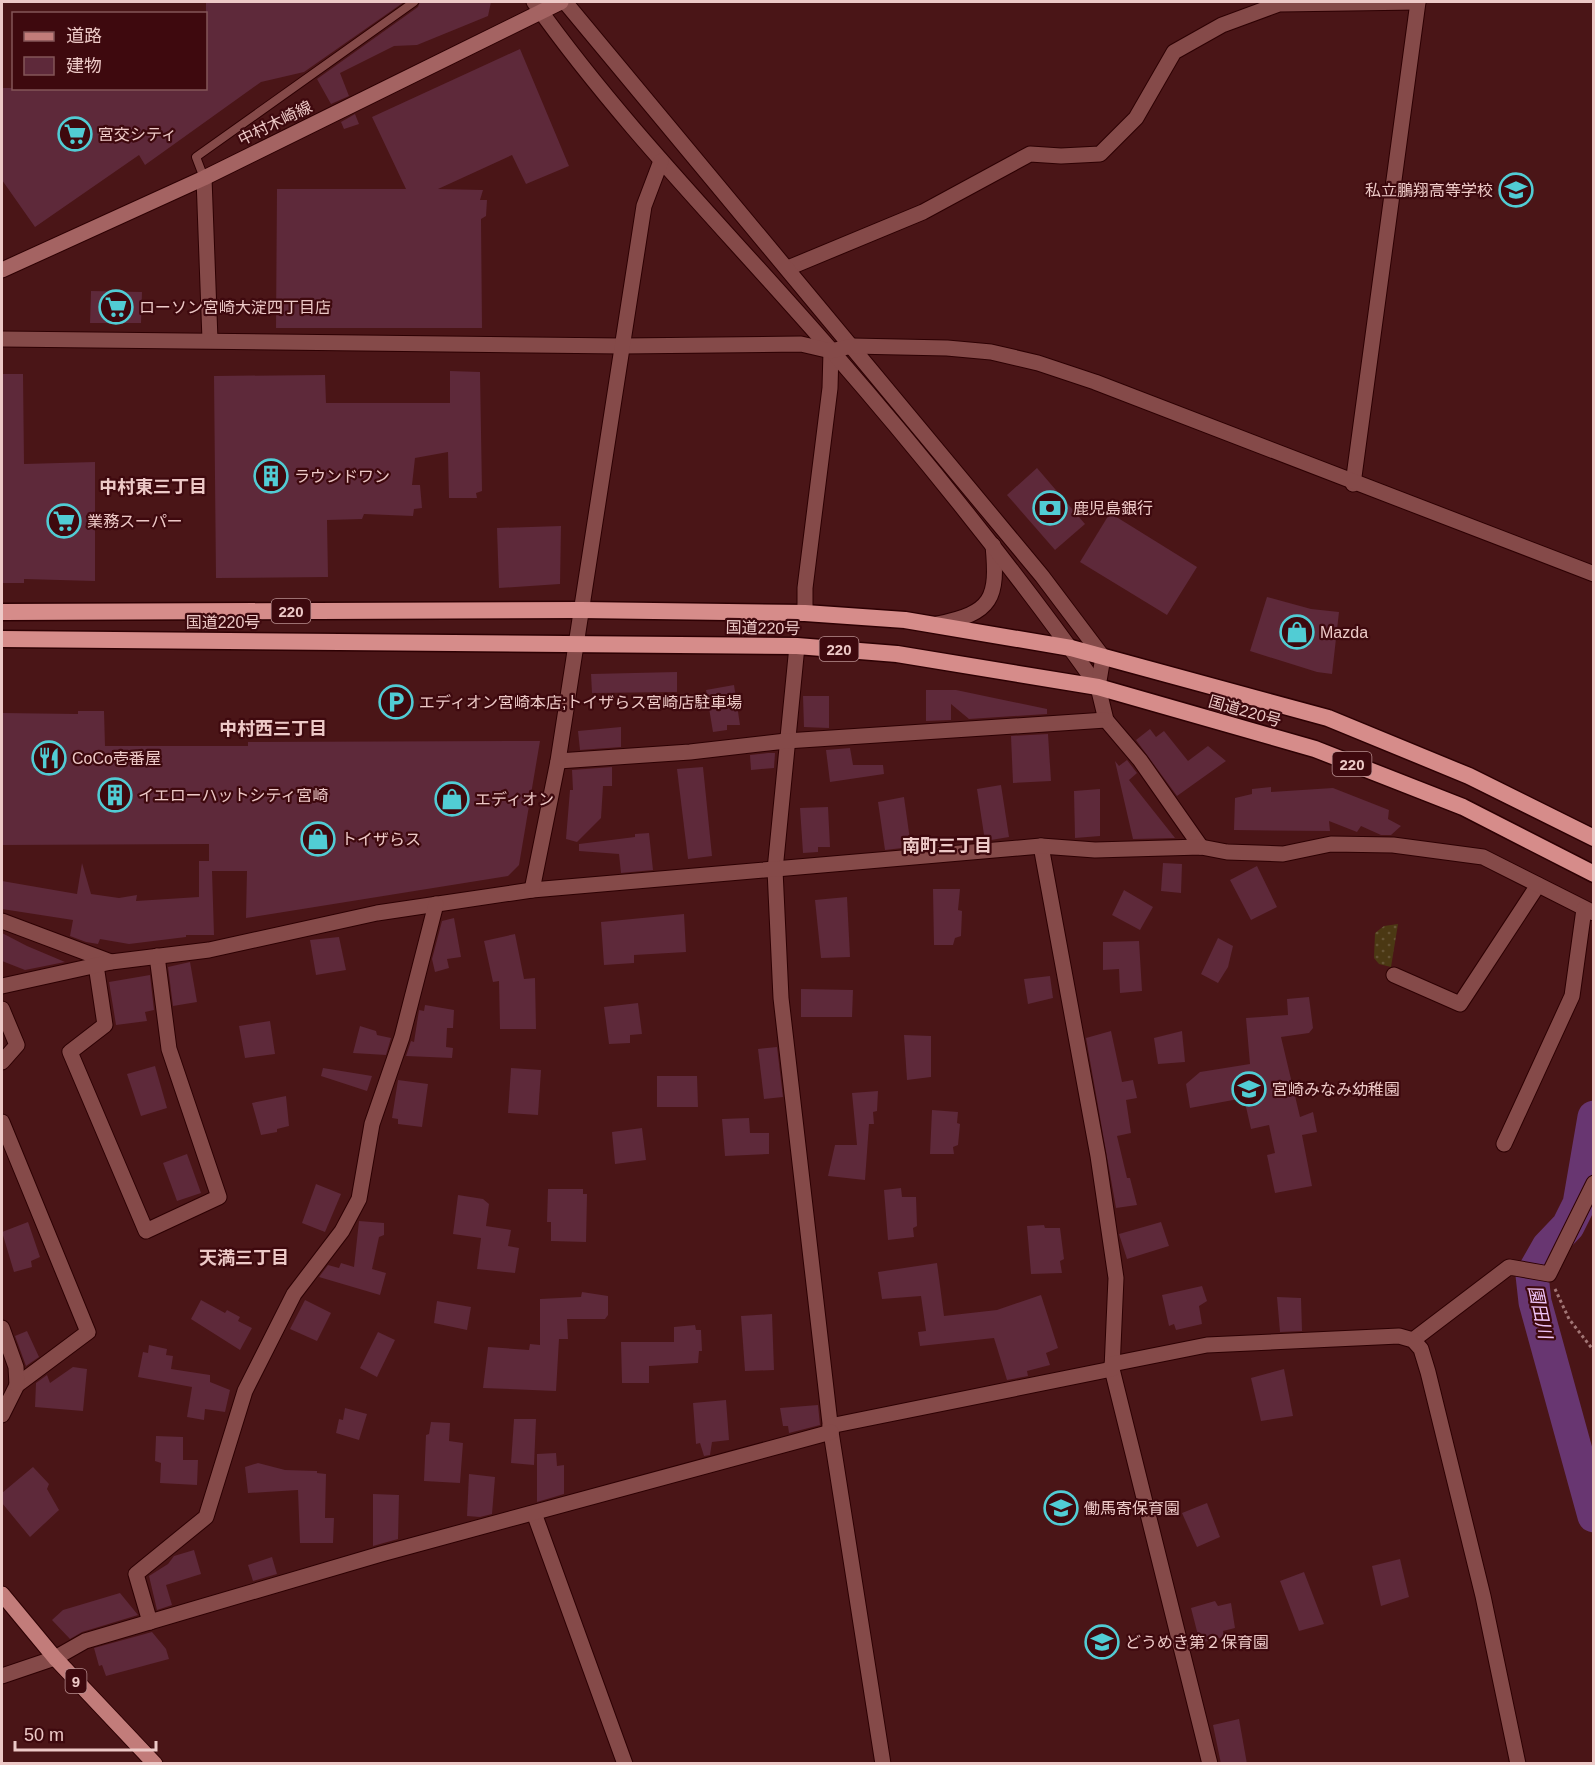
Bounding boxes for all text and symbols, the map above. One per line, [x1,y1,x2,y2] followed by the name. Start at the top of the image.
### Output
[12,12,207,90] legend
[66,26,102,46] text: 道路
[66,56,102,76] text: 建物
[235,98,315,148] street label: 中村木崎線
[57,116,93,152] supermarket icon: 宮交シティ
[98,126,177,143] place label: 宮交シティ
[1498,172,1534,208] school or university icon: 私立鵬翔高等学校
[1365,182,1493,199] place label: 私立鵬翔高等学校
[98,289,134,325] supermarket icon: ローソン宮崎大淀四丁目店
[139,299,331,316] place label: ローソン宮崎大淀四丁目店
[253,458,289,494] building icon: ラウンドワン
[294,468,390,485] place label: ラウンドワン
[99,477,207,497] district label: 中村東三丁目
[1032,490,1068,526] bank icon: 鹿児島銀行
[1073,500,1153,517] place label: 鹿児島銀行
[46,503,82,539] supermarket icon: 業務スーパー
[87,513,183,530] place label: 業務スーパー
[272,599,310,623] road number: 220
[186,614,260,631] street label: 国道220号
[1279,614,1315,650] shop icon: Mazda
[726,619,800,637] street label: 国道220号
[1320,624,1368,641] place label: Mazda
[820,637,858,661] road number: 220
[378,684,414,720] parking icon: エディオン宮崎本店;トイザらス宮崎店駐車場
[1207,693,1283,729] street label: 国道220号
[419,694,742,711] place label: エディオン宮崎本店;トイザらス宮崎店駐車場
[219,719,327,739] district label: 中村西三丁目
[31,740,67,776] restaurant icon: CoCo壱番屋
[72,750,161,767] place label: CoCo壱番屋
[1332,752,1372,776] road number: 220
[97,777,133,813] building icon: イエローハットシティ宮崎
[434,781,470,817] shop icon: エディオン
[138,787,329,804] place label: イエローハットシティ宮崎
[475,791,554,808] place label: エディオン
[300,821,336,857] shop icon: トイザらス
[341,831,421,848] place label: トイザらス
[902,836,992,856] district label: 南町三丁目
[1231,1071,1267,1107] school or university icon: 宮崎みなみ幼稚園
[1272,1081,1400,1098] place label: 宮崎みなみ幼稚園
[199,1248,289,1268] district label: 天満三丁目
[1525,1284,1556,1342] water label: 園田川
[1043,1490,1079,1526] school or university icon: 働馬寄保育園
[1084,1500,1180,1517] place label: 働馬寄保育園
[1084,1624,1120,1660] school or university icon: どうめき第２保育園
[1125,1634,1269,1651] place label: どうめき第２保育園
[66,1669,86,1693] road number: 9
[15,1714,156,1752] scale bar
[24,1725,64,1745] text: 50 m

